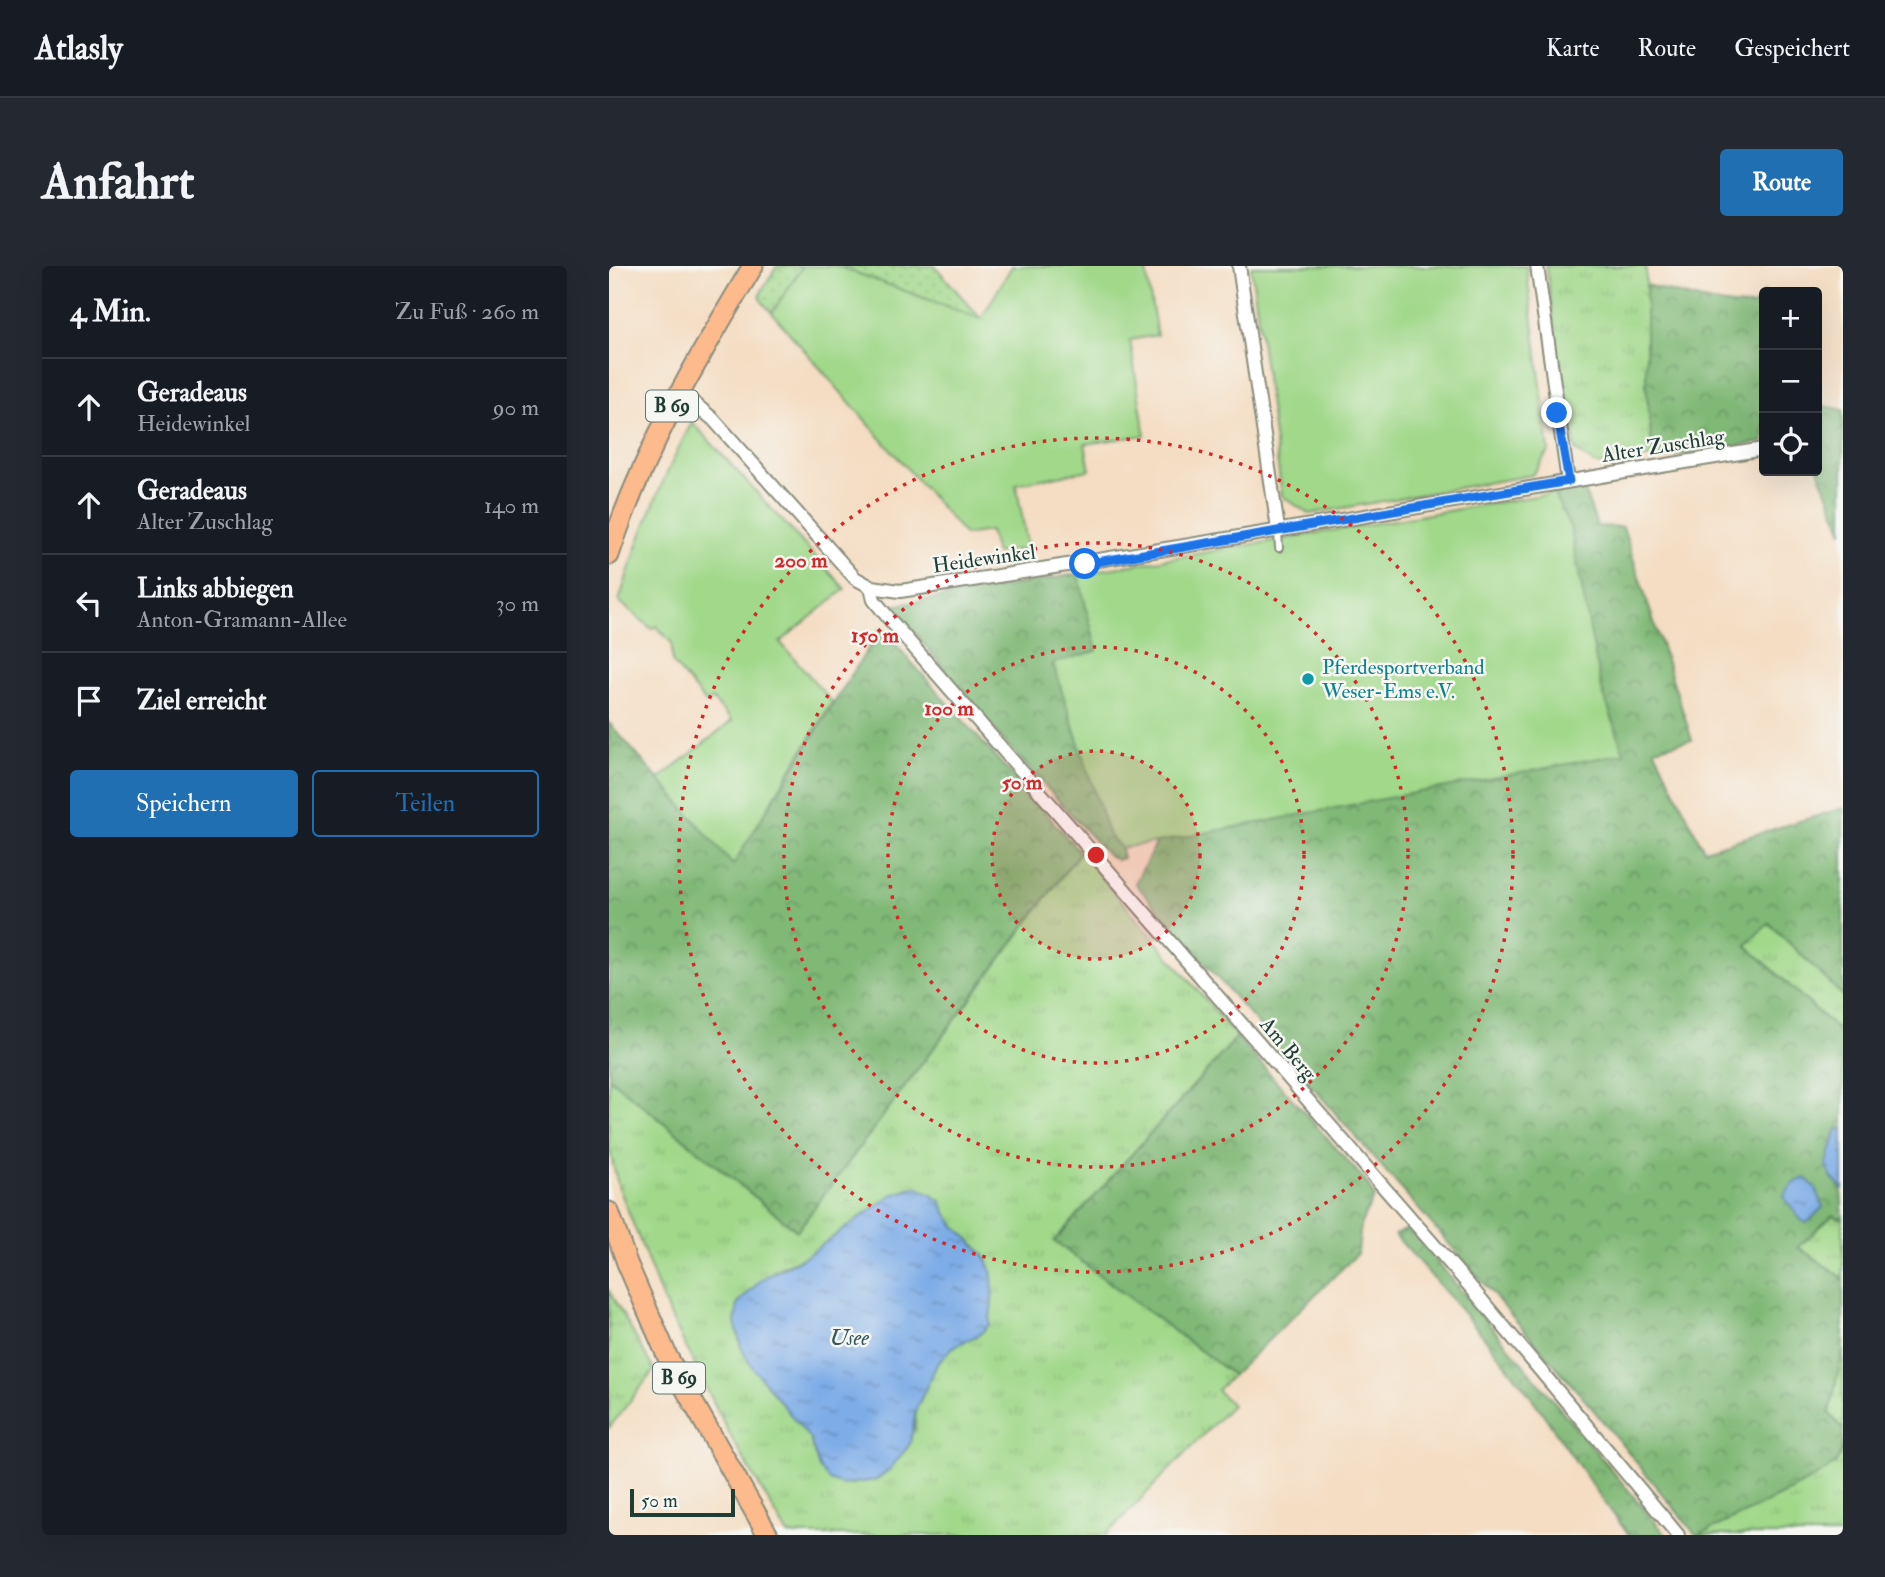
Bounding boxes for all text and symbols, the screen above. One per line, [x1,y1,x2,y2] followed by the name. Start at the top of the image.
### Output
[35,28,123,69] text: Atlasly
[1546,33,1599,64] text: Karte
[1637,33,1696,64] text: Route
[1734,33,1850,64] text: Gespeichert
[1720,149,1843,216] button: Route
[42,152,194,213] text: Anfahrt
[1759,287,1822,476] map controls
[1759,287,1822,350] button: +
[70,293,151,330] text: 4 Min.
[395,297,539,326] text: Zu Fuß · 260 m
[1759,350,1822,413] button: −
[137,377,247,409] text: Geradeaus
[70,388,108,426] icon: ahead
[646,390,698,422] road number: B 69
[493,393,539,422] text: 90 m
[1541,397,1572,428] route end
[137,409,250,438] text: Heidewinkel
[1759,413,1822,476] button: locate
[1599,423,1727,469] street label: Alter Zuschlag
[137,475,247,507] text: Geradeaus
[70,486,108,524] icon: ahead
[484,491,539,520] text: 140 m
[137,507,273,536] text: Alter Zuschlag
[931,538,1038,580] street label: Heidewinkel
[775,547,828,574] text: 200 m
[1069,548,1100,579] route start
[137,573,294,605] text: Links abbiegen
[70,584,108,622] icon: left
[496,589,539,618] text: 30 m
[137,605,347,634] text: Anton-Gramann-Allee
[851,622,900,649] text: 150 m
[1321,654,1485,705] place label: Pferdesportverband Weser-Ems e.V.
[1300,671,1316,687] marker: Pferdesportverband Weser-Ems e.V.
[70,682,108,720] icon: arrive
[137,685,267,717] text: Ziel erreicht
[924,695,975,722] text: 100 m
[1002,769,1043,796] text: 50 m
[70,770,298,837] button: Speichern
[312,770,539,837] button: Teilen
[1084,843,1108,867] centre of rings
[1253,1011,1323,1087] street label: Am Berg
[829,1323,869,1352] water label: Usee
[653,1362,705,1394] road number: B 69
[630,1486,735,1518] scale bar
[641,1489,678,1513] text: 50 m

